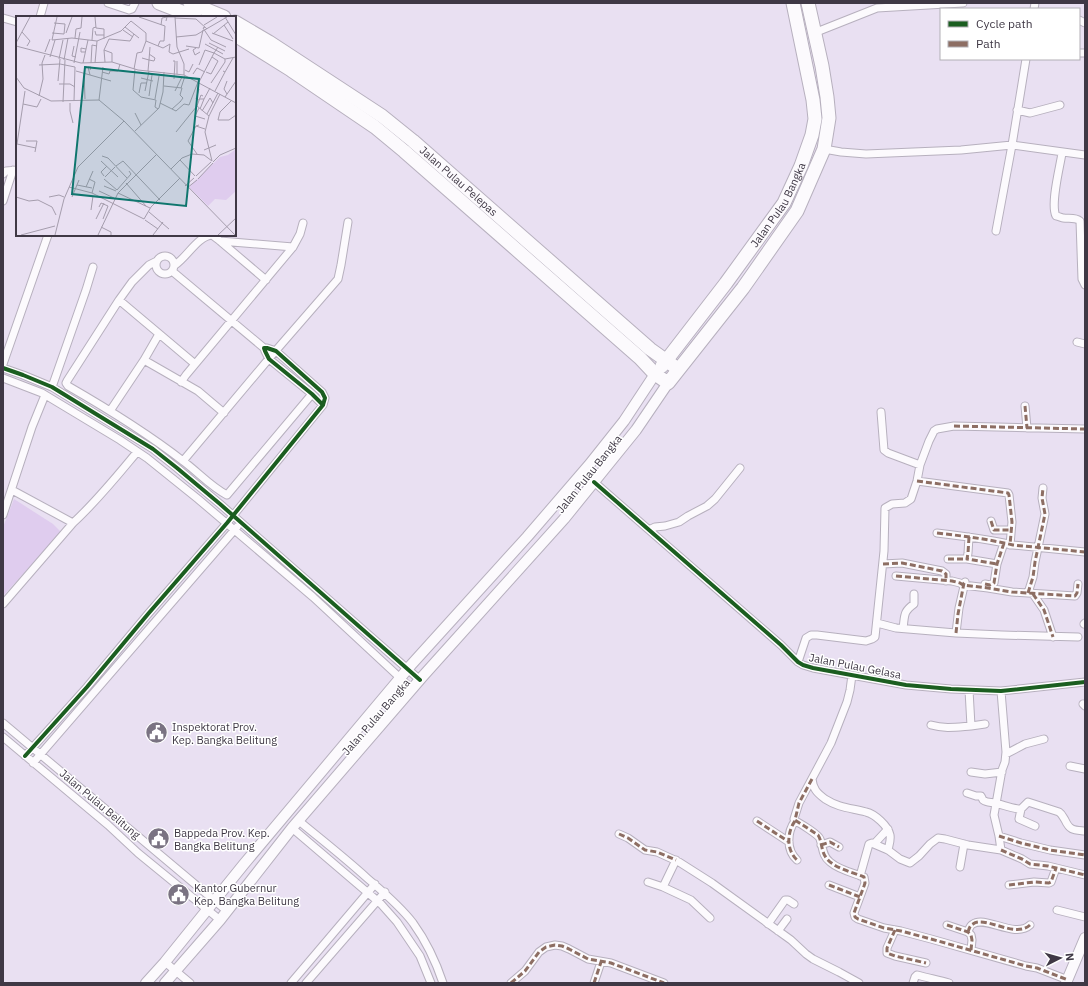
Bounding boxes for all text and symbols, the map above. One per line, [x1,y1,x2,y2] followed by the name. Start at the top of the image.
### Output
[940,8,1080,60] legend
[16,16,236,236] inset map
[976,16,1033,31] text: Cycle path
[976,36,1001,51] text: Path
[417,143,500,219] street label: Jalan Pulau Pelepas
[747,161,809,250] street label: Jalan Pulau Bangka
[553,432,625,516] street label: Jalan Pulau Bangka
[808,650,902,682] street label: Jalan Pulau Gelasa
[339,676,413,758] street label: Jalan Pulau Bangka
[143,720,169,746] public building icon: Inspektorat Prov. Kep. Bangka Belitung
[172,720,277,747] place label: Inspektorat Prov. Kep. Bangka Belitung
[57,766,143,842] street label: Jalan Pulau Belitung
[145,826,171,852] public building icon: Bappeda Prov. Kep. Bangka Belitung
[174,826,270,853] place label: Bappeda Prov. Kep. Bangka Belitung
[166,881,192,907] public building icon: Kantor Gubernur Kep. Bangka Belitung
[194,881,299,908] place label: Kantor Gubernur Kep. Bangka Belitung
[1040,938,1080,978] north arrow
[1063,952,1077,962] text: N

